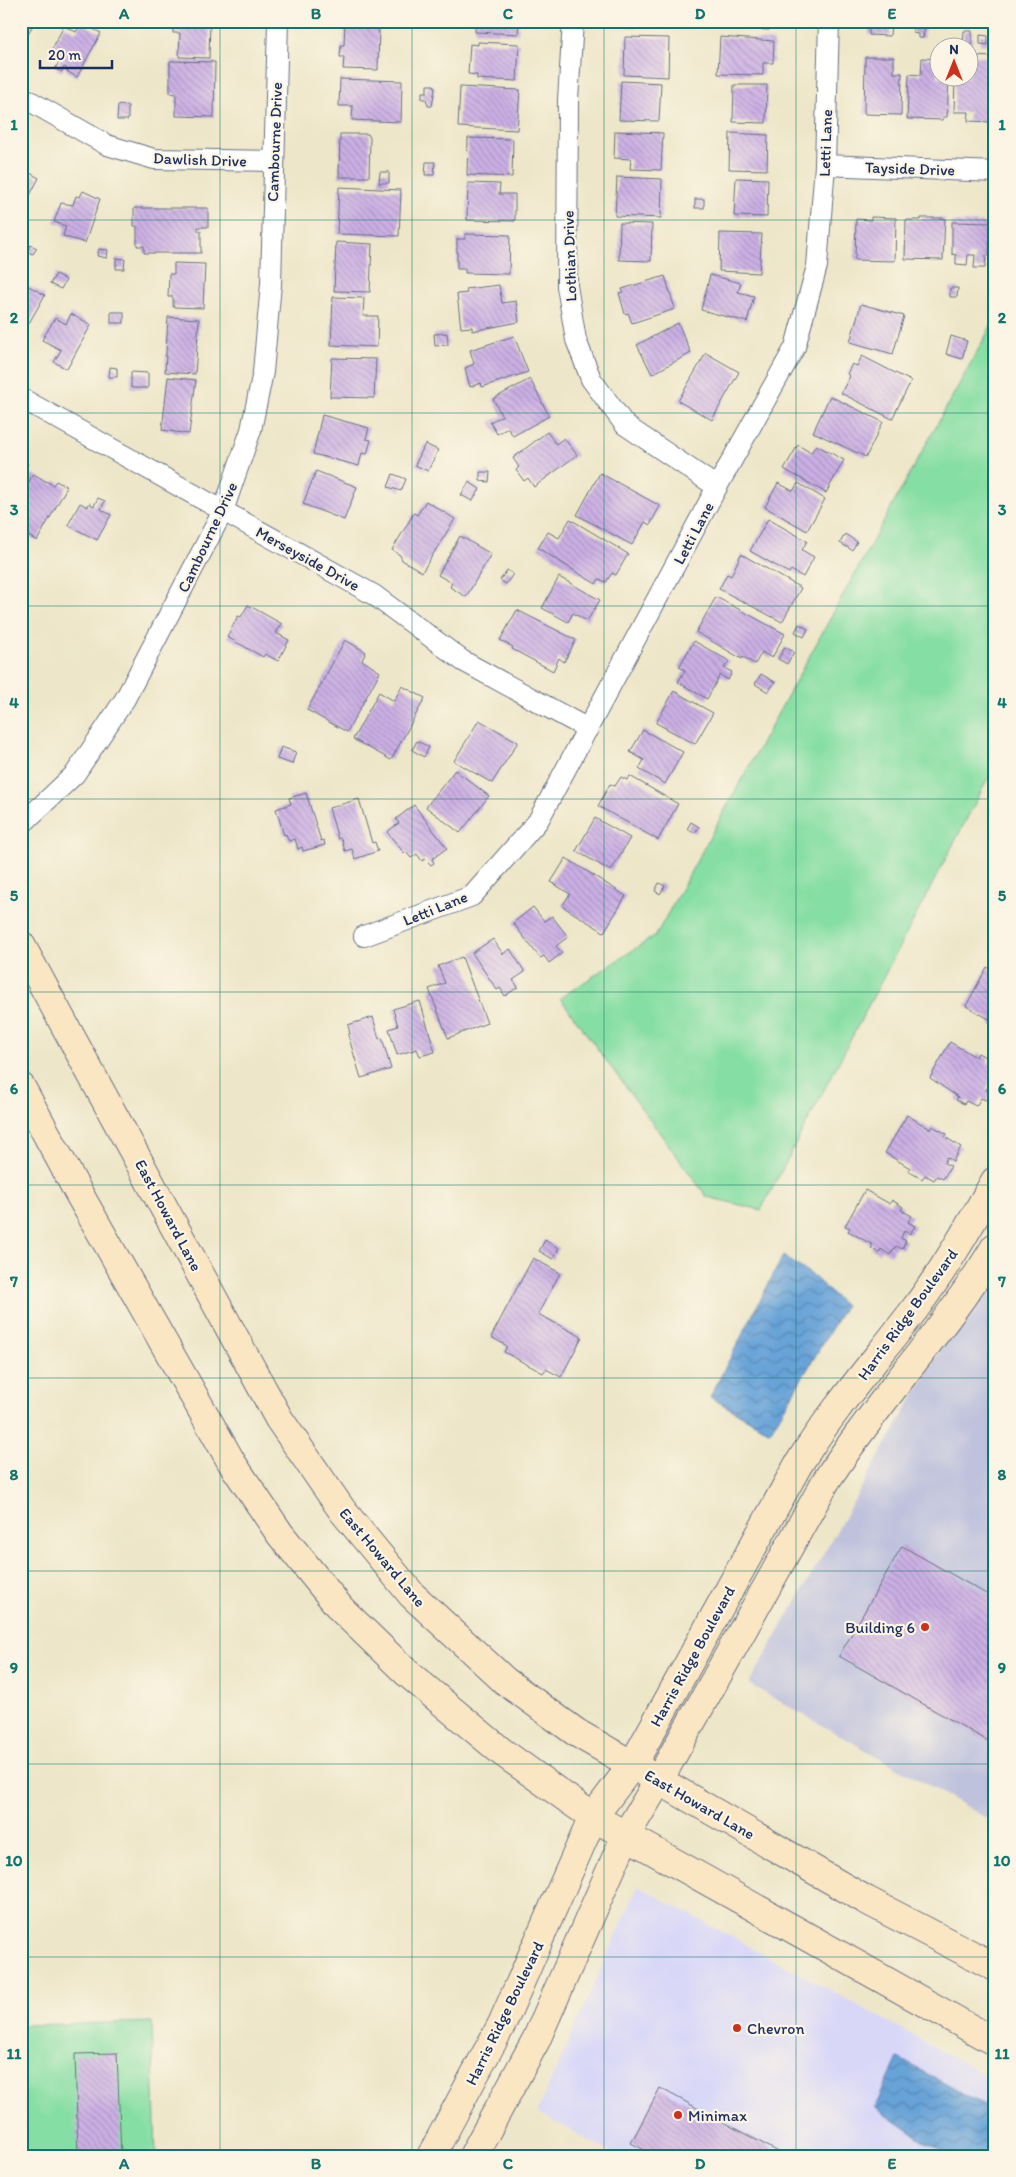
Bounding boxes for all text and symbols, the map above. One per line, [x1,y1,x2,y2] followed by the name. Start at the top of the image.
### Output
[118,4,130,23] text: A
[311,4,322,23] text: B
[503,4,514,23] text: C
[695,4,706,23] text: D
[888,4,897,23] text: E
[40,38,112,70] scale bar
[928,38,978,88] north arrow
[949,41,959,58] text: N
[48,46,82,64] text: 20 m
[263,81,286,202] street label: Cambourne Drive
[815,109,836,177] street label: Letti Lane
[10,115,18,134] text: 1
[998,115,1006,134] text: 1
[153,148,247,171] street label: Dawlish Drive
[864,157,955,180] street label: Tayside Drive
[558,210,581,302] street label: Lothian Drive
[10,308,19,327] text: 2
[998,308,1007,327] text: 2
[174,479,242,596] street label: Cambourne Drive
[669,499,718,568] street label: Letti Lane
[10,500,19,519] text: 3
[998,500,1007,519] text: 3
[252,522,363,595] street label: Merseyside Drive
[9,693,19,712] text: 4
[997,693,1007,712] text: 4
[10,886,19,905] text: 5
[998,886,1007,905] text: 5
[400,887,470,930] street label: Letti Lane
[10,1079,19,1098] text: 6
[998,1079,1007,1098] text: 6
[131,1156,206,1274] street label: East Howard Lane
[853,1245,962,1384] street label: Harris Ridge Boulevard
[9,1272,18,1291] text: 7
[997,1272,1006,1291] text: 7
[10,1465,19,1484] text: 8
[998,1465,1007,1484] text: 8
[336,1504,430,1611] street label: East Howard Lane
[646,1582,739,1730] street label: Harris Ridge Boulevard
[845,1618,915,1637] place label: Building 6
[919,1621,931,1633] marker: Building 6
[10,1658,18,1677] text: 9
[998,1658,1006,1677] text: 9
[641,1765,758,1844] street label: East Howard Lane
[5,1851,23,1870] text: 10
[993,1851,1011,1870] text: 10
[461,1938,548,2088] street label: Harris Ridge Boulevard
[747,2019,804,2038] place label: Chevron
[731,2022,743,2034] marker: Chevron
[7,2044,22,2063] text: 11
[995,2044,1010,2063] text: 11
[688,2106,747,2125] place label: Minimax
[672,2109,684,2121] marker: Minimax
[118,2154,130,2173] text: A
[311,2154,322,2173] text: B
[503,2154,514,2173] text: C
[695,2154,706,2173] text: D
[888,2154,897,2173] text: E

